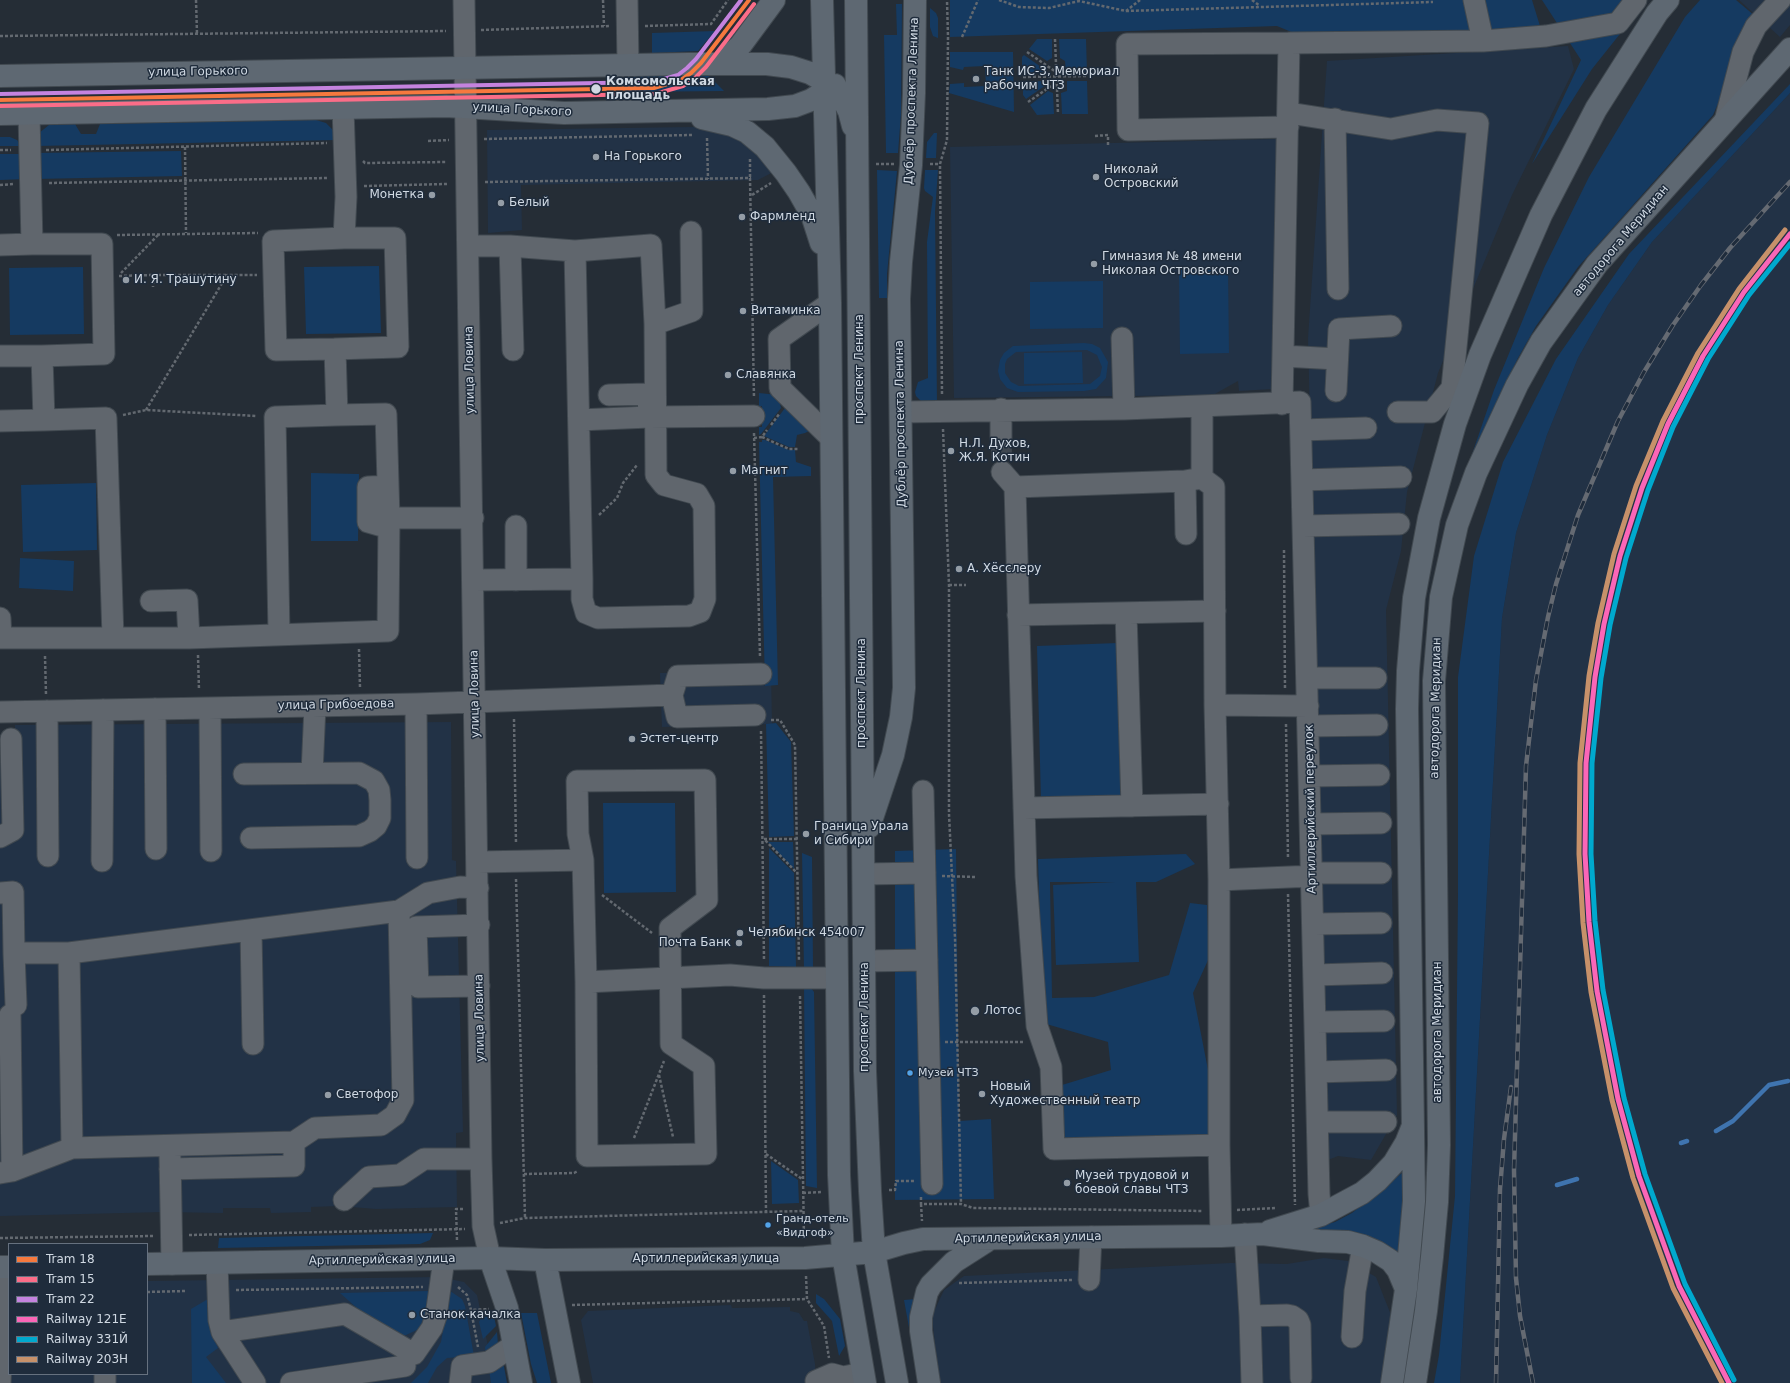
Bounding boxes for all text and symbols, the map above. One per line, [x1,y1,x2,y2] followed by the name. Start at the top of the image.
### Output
[902,17,922,185] street label: Дублёр проспекта Ленина
[148,64,248,80] street label: улица Горького
[984,65,1119,93] place label: Танк ИС-3, Мемориал рабочим ЧТЗ
[971,74,981,84] marker: Танк ИС-3, Мемориал рабочим ЧТЗ
[606,75,715,103] place label: Комсомольская площадь
[589,82,603,96] marker: Комсомольская площадь
[472,100,572,120] street label: улица Горького
[604,150,682,164] place label: На Горького
[591,152,601,162] marker: На Горького
[1104,163,1179,191] place label: Николай Островский
[1091,172,1101,182] marker: Николай Островский
[1570,182,1672,300] street label: автодорога Меридиан
[369,188,424,202] place label: Монетка
[427,190,437,200] marker: Монетка
[509,196,550,210] place label: Белый
[496,198,506,208] marker: Белый
[750,210,816,224] place label: Фармленд
[737,212,747,222] marker: Фармленд
[1102,250,1242,278] place label: Гимназия № 48 имени Николая Островского
[1089,259,1099,269] marker: Гимназия № 48 имени Николая Островского
[134,273,237,287] place label: И. Я. Трашутину
[121,275,131,285] marker: И. Я. Трашутину
[751,304,821,318] place label: Витаминка
[738,306,748,316] marker: Витаминка
[853,314,867,424] street label: проспект Ленина
[462,326,478,414] street label: улица Ловина
[892,340,910,508] street label: Дублёр проспекта Ленина
[736,368,796,382] place label: Славянка
[723,370,733,380] marker: Славянка
[959,437,1030,465] place label: Н.Л. Духов, Ж.Я. Котин
[946,446,956,456] marker: Н.Л. Духов, Ж.Я. Котин
[741,464,788,478] place label: Магнит
[728,466,738,476] marker: Магнит
[967,562,1041,576] place label: А. Хёсслеру
[954,564,964,574] marker: А. Хёсслеру
[1428,637,1444,779] street label: автодорога Меридиан
[855,638,869,748] street label: проспект Ленина
[467,650,483,738] street label: улица Ловина
[277,697,395,713] street label: улица Грибоедова
[1302,724,1320,894] street label: Артиллерийский переулок
[640,732,719,746] place label: Эстет-центр
[627,734,637,744] marker: Эстет-центр
[814,820,909,848] place label: Граница Урала и Сибири
[801,829,811,839] marker: Граница Урала и Сибири
[748,926,865,940] place label: Челябинск 454007
[735,928,745,938] marker: Челябинск 454007
[659,936,731,950] place label: Почта Банк
[734,938,744,948] marker: Почта Банк
[1431,961,1445,1103] street label: автодорога Меридиан
[858,962,872,1072] street label: проспект Ленина
[472,974,488,1062] street label: улица Ловина
[984,1004,1021,1018] place label: Лотос
[969,1005,981,1017] marker: Лотос
[918,1066,979,1080] place label: Музей ЧТЗ
[905,1068,915,1078] marker: Музей ЧТЗ
[990,1080,1140,1108] place label: Новый Художественный театр
[336,1088,398,1102] place label: Светофор
[977,1089,987,1099] marker: Новый Художественный театр
[323,1090,333,1100] marker: Светофор
[1075,1169,1189,1197] place label: Музей трудовой и боевой славы ЧТЗ
[1062,1178,1072,1188] marker: Музей трудовой и боевой славы ЧТЗ
[776,1212,849,1238] place label: Гранд-отель «Видгоф»
[763,1220,773,1230] marker: Гранд-отель «Видгоф»
[954,1230,1102,1246] street label: Артиллерийская улица
[8,1243,148,1375] legend
[46,1252,95,1266] text: Tram 18
[308,1252,456,1268] street label: Артиллерийская улица
[633,1252,779,1266] street label: Артиллерийская улица
[46,1272,95,1286] text: Tram 15
[46,1292,95,1306] text: Tram 22
[420,1308,521,1322] place label: Станок-качалка
[407,1310,417,1320] marker: Станок-качалка
[46,1312,127,1326] text: Railway 121Е
[46,1332,128,1346] text: Railway 331Й
[46,1352,128,1366] text: Railway 203Н

